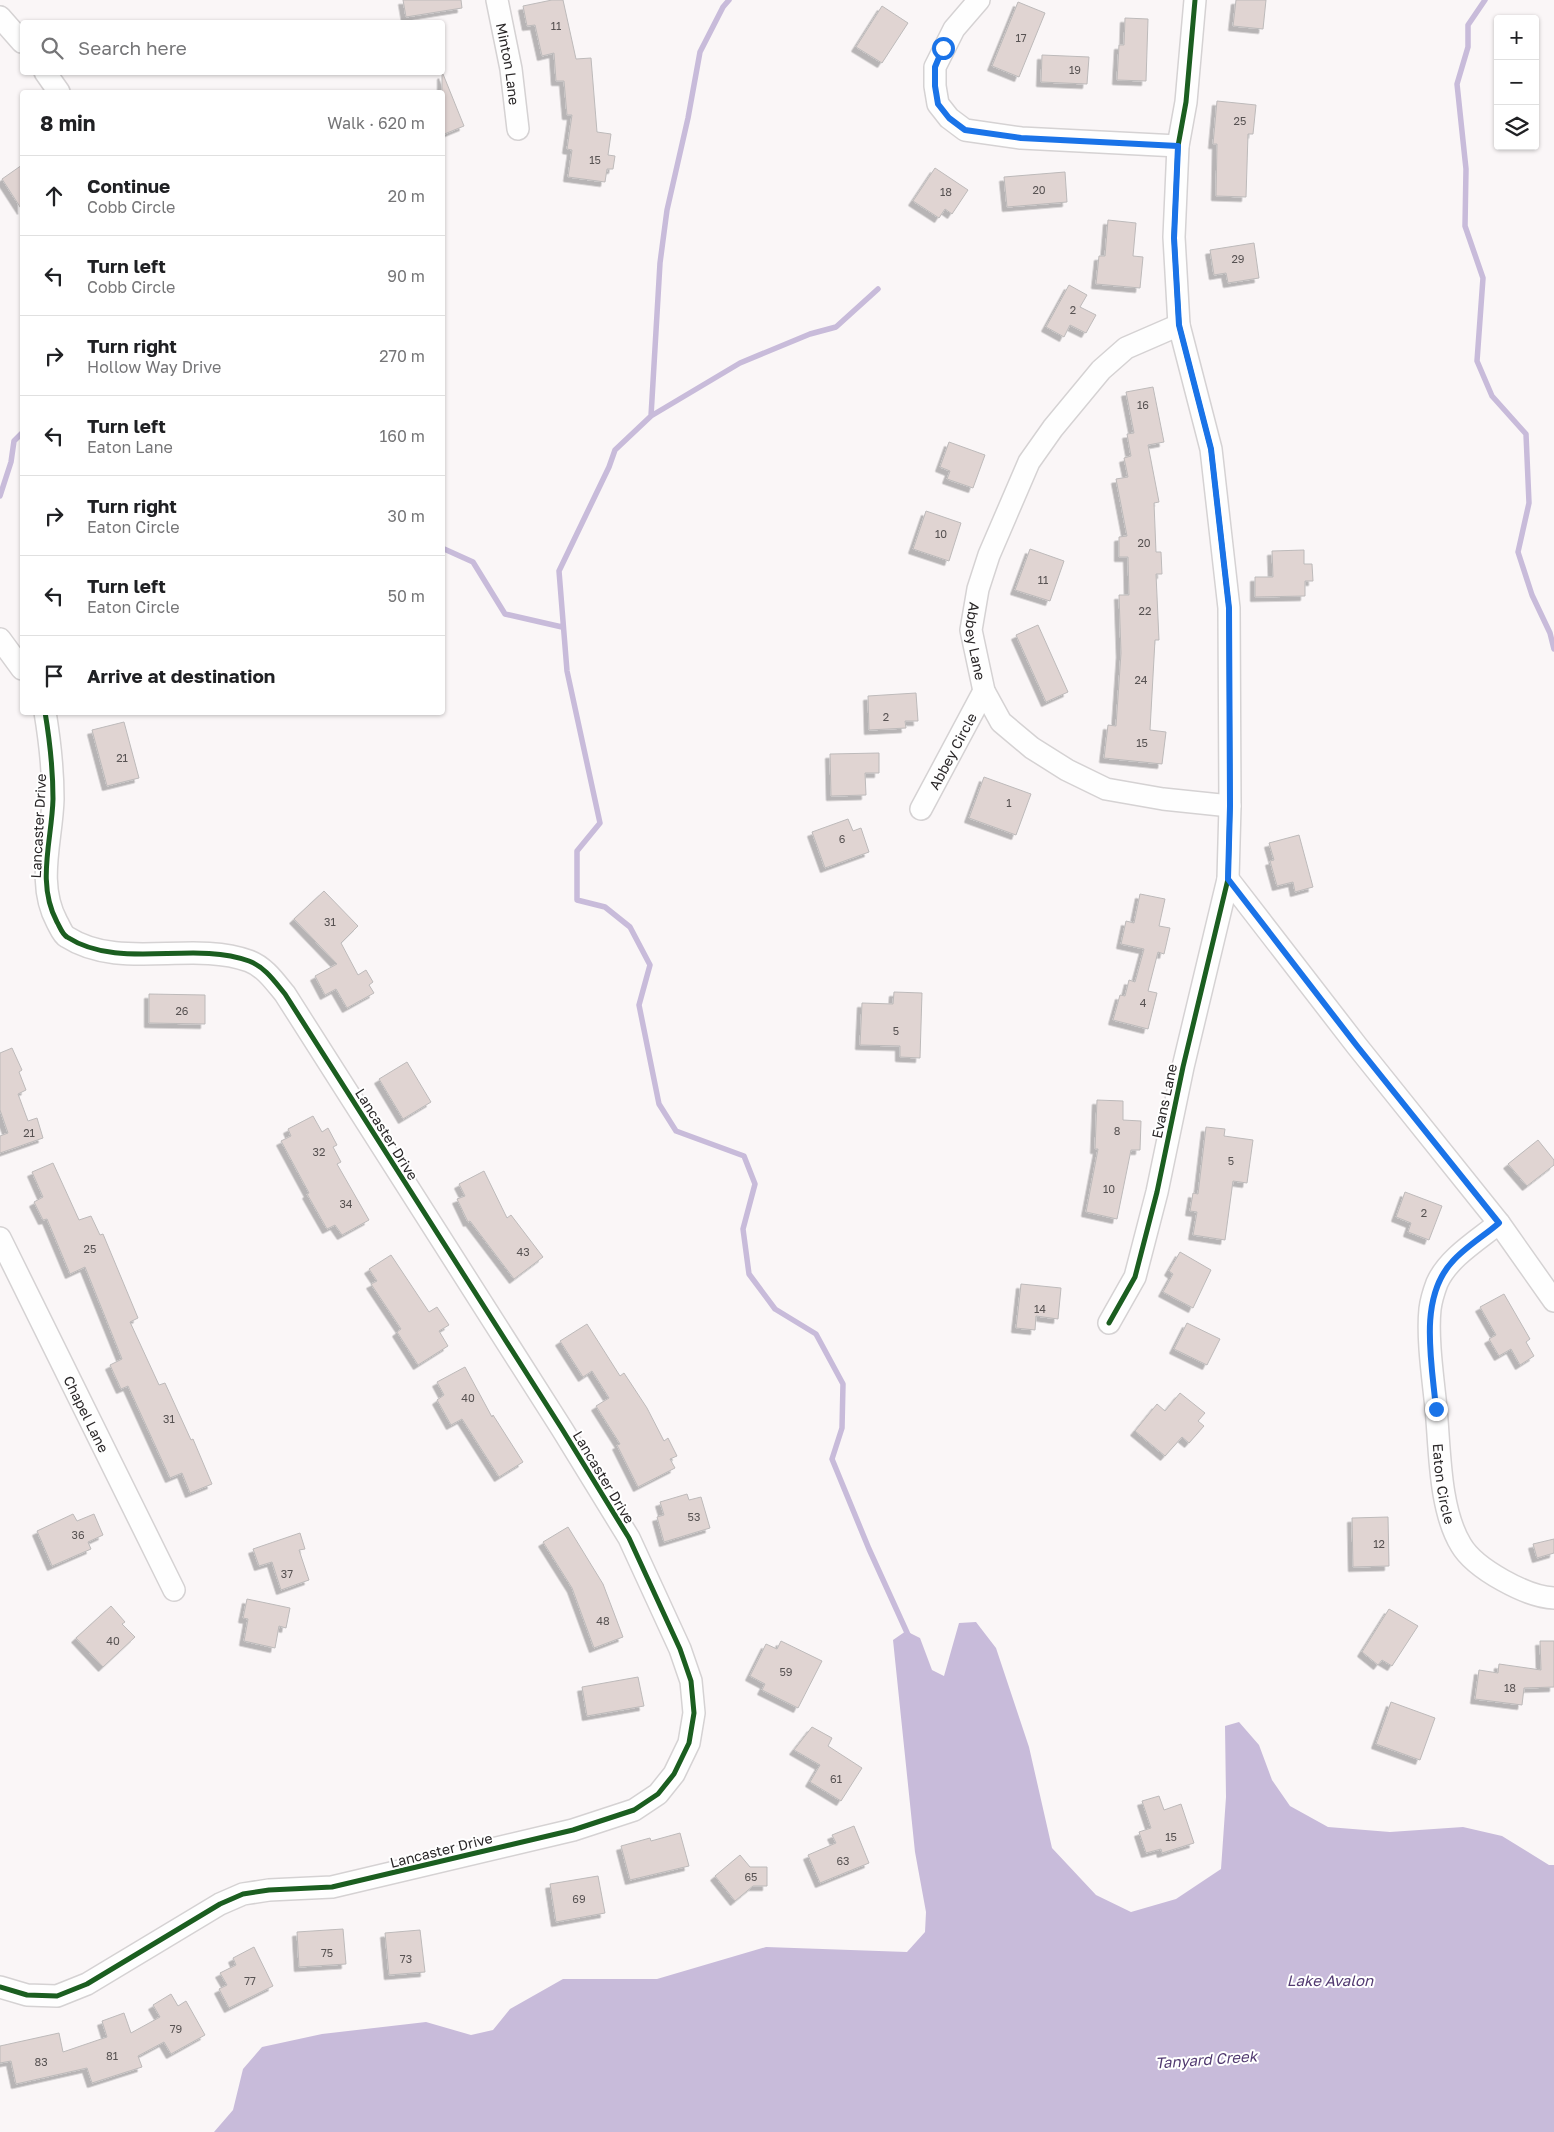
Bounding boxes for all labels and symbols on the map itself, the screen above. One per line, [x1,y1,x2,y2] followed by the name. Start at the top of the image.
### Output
[551,19,561,32] house number: 11
[493,21,524,106] street label: Minton Lane
[1015,31,1027,44] house number: 17
[932,37,955,60] route start
[1069,63,1081,76] house number: 19
[1234,114,1246,127] house number: 25
[589,153,601,166] house number: 15
[1032,183,1046,196] house number: 20
[940,185,952,198] house number: 18
[1231,252,1245,265] house number: 29
[1070,303,1076,316] house number: 2
[1137,398,1149,411] house number: 16
[935,527,947,540] house number: 10
[1137,536,1151,549] house number: 20
[1038,573,1048,586] house number: 11
[962,601,990,681] street label: Abbey Lane
[1139,604,1151,617] house number: 22
[1134,673,1148,686] house number: 24
[925,709,979,792] street label: Abbey Circle
[883,710,889,723] house number: 2
[1136,736,1148,749] house number: 15
[116,751,128,764] house number: 21
[27,773,49,879] street label: Lancaster Drive
[1006,796,1012,809] house number: 1
[839,832,846,845] house number: 6
[324,915,336,928] house number: 31
[1140,996,1147,1009] house number: 4
[175,1004,189,1017] house number: 26
[893,1024,899,1037] house number: 5
[1148,1062,1180,1140] street label: Evans Lane
[352,1085,422,1183] street label: Lancaster Drive
[1114,1124,1121,1137] house number: 8
[23,1126,35,1139] house number: 21
[313,1145,325,1158] house number: 32
[1228,1154,1234,1167] house number: 5
[1103,1182,1115,1195] house number: 10
[339,1197,353,1210] house number: 34
[1421,1206,1427,1219] house number: 2
[84,1242,96,1255] house number: 25
[516,1245,530,1258] house number: 43
[1034,1302,1046,1315] house number: 14
[61,1372,113,1455] street label: Chapel Lane
[461,1391,475,1404] house number: 40
[1425,1398,1448,1421] route end
[163,1412,175,1425] house number: 31
[570,1428,638,1526] street label: Lancaster Drive
[1430,1443,1459,1526] street label: Eaton Circle
[688,1510,700,1523] house number: 53
[71,1528,85,1541] house number: 36
[1373,1537,1385,1550] house number: 12
[281,1567,293,1580] house number: 37
[596,1614,610,1627] house number: 48
[106,1634,120,1647] house number: 40
[779,1665,793,1678] house number: 59
[1504,1681,1516,1694] house number: 18
[830,1772,842,1785] house number: 61
[388,1829,494,1871] street label: Lancaster Drive
[1165,1830,1177,1843] house number: 15
[836,1854,850,1867] house number: 63
[744,1870,758,1883] house number: 65
[572,1892,586,1905] house number: 69
[321,1946,333,1959] house number: 75
[400,1952,412,1965] house number: 73
[1287,1971,1374,1989] water label: Lake Avalon
[244,1974,256,1987] house number: 77
[170,2022,182,2035] house number: 79
[1154,2046,1259,2073] water label: Tanyard Creek
[106,2049,118,2062] house number: 81
[34,2055,48,2068] house number: 83

